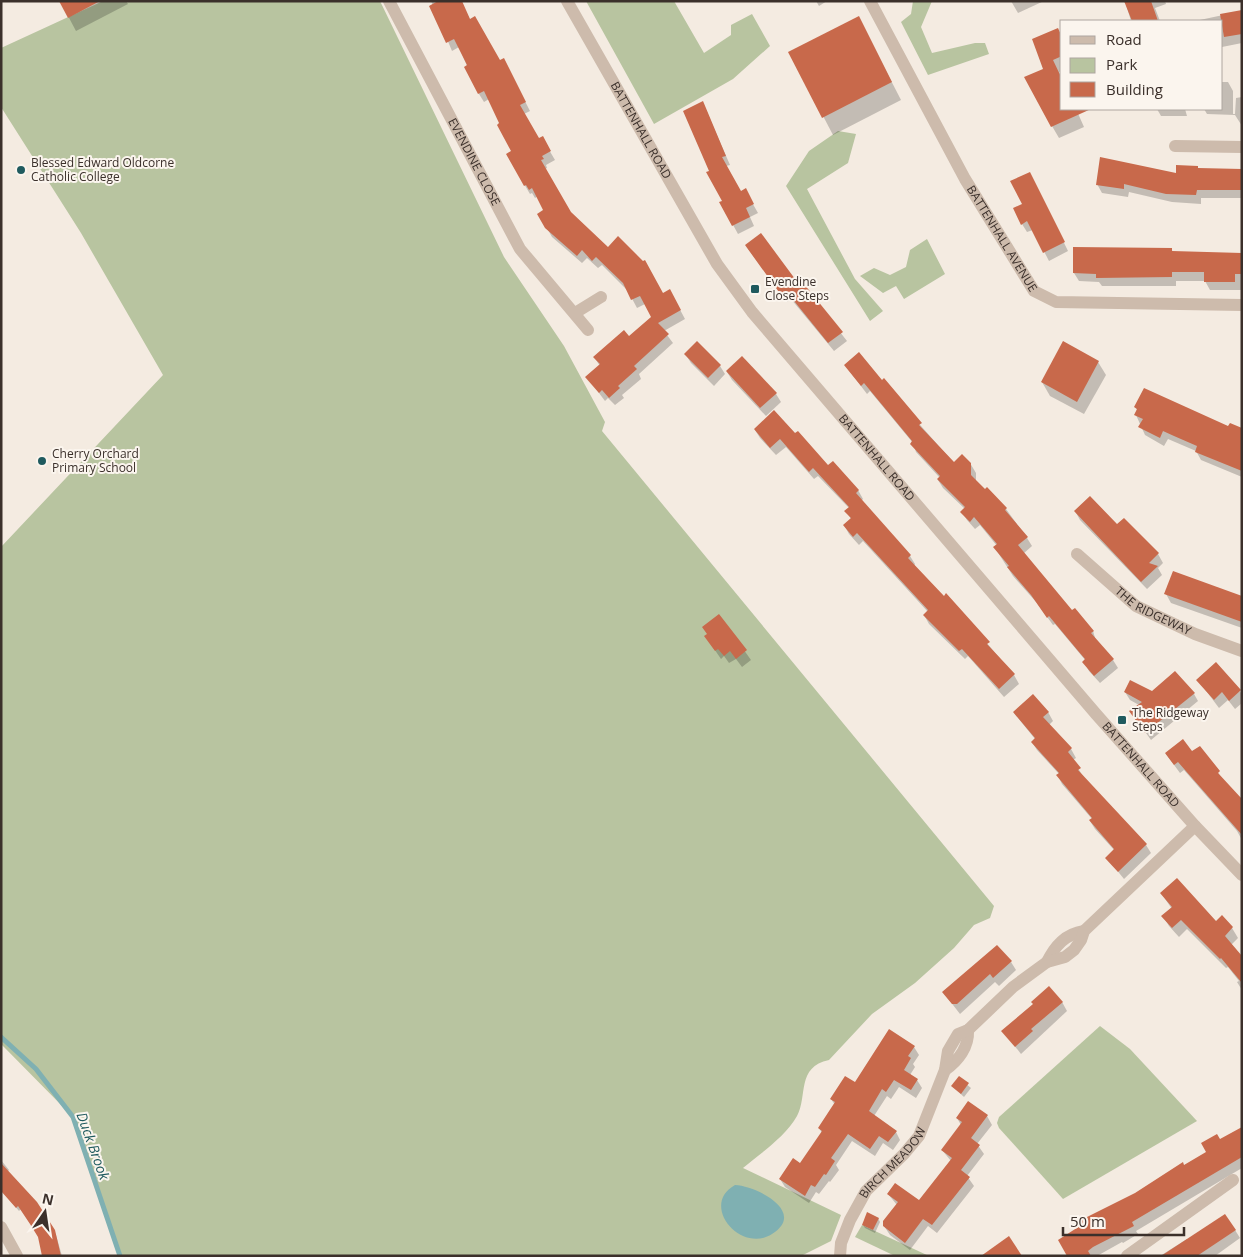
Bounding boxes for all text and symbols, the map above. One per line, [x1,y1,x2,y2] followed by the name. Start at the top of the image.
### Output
[1060,20,1223,110] legend
[1106,29,1142,49] text: Road
[1106,54,1137,74] text: Park
[607,78,676,182] street label: BATTENHALL ROAD
[1106,79,1163,99] text: Building
[444,115,505,209] street label: EVENDINE CLOSE
[31,154,174,185] place label: Blessed Edward Oldcorne Catholic College
[15,164,27,176] marker: Blessed Edward Oldcorne Catholic College
[963,182,1042,295] street label: BATTENHALL AVENUE
[765,273,829,304] place label: Evendine Close Steps
[749,283,761,295] marker: Evendine Close Steps
[835,410,919,505] street label: BATTENHALL ROAD
[52,445,139,476] place label: Cherry Orchard Primary School
[36,455,48,467] marker: Cherry Orchard Primary School
[1112,582,1194,639] street label: THE RIDGEWAY
[1132,704,1210,735] place label: The Ridgeway Steps
[1116,714,1128,726] marker: The Ridgeway Steps
[1099,718,1184,811] street label: BATTENHALL ROAD
[72,1109,115,1183] water label: Duck Brook
[855,1124,930,1201] street label: BIRCH MEADOW
[20,1187,70,1237] north arrow
[40,1188,56,1209] text: N
[1063,1204,1184,1236] scale bar
[1070,1211,1105,1231] text: 50 m

